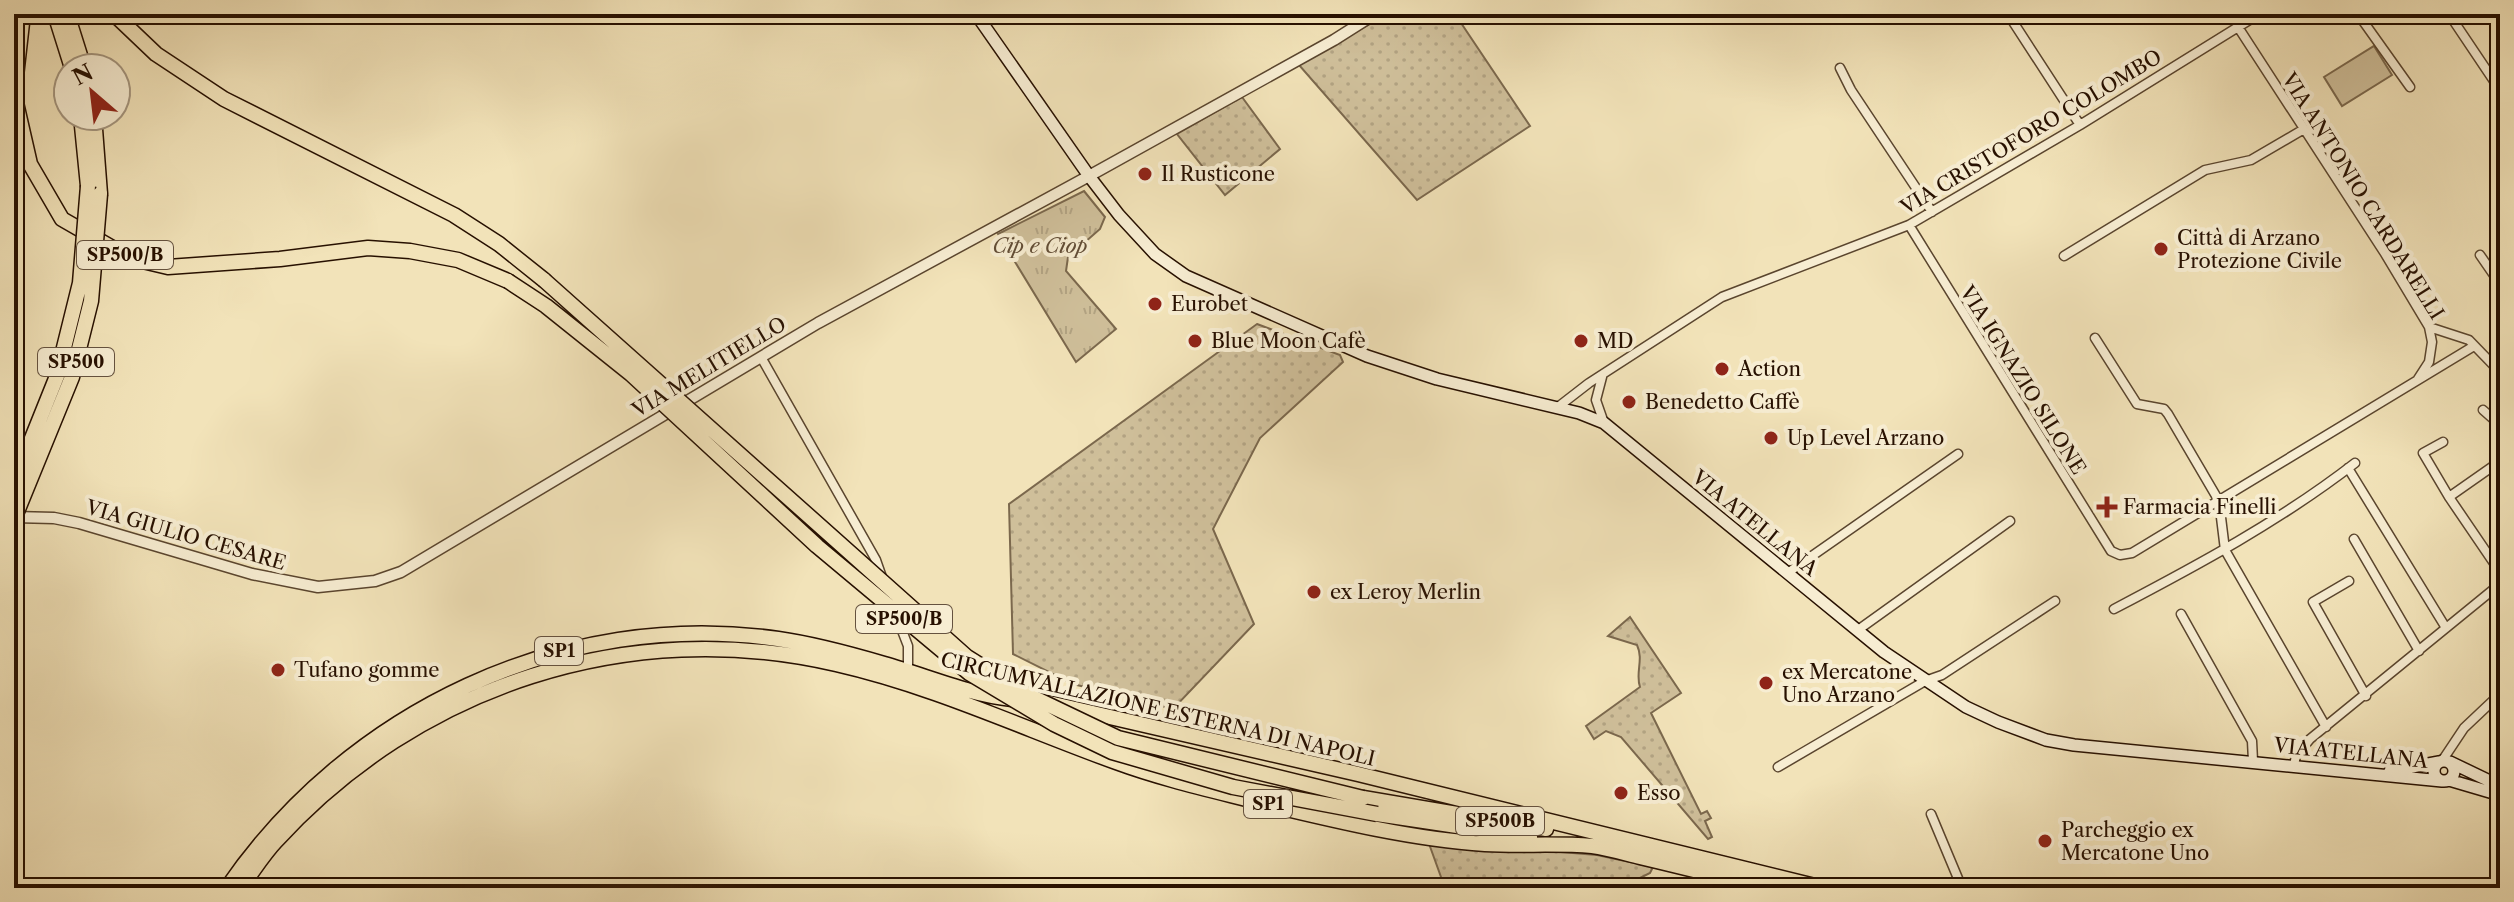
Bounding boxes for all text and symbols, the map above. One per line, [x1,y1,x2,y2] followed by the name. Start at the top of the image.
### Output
[1895,44,2166,220] street label: VIA CRISTOFORO COLOMBO
[52,52,132,132] north arrow
[68,58,98,91] text: N
[2276,67,2449,324] street label: VIA ANTONIO CARDARELLI
[1161,162,1275,186] place label: Il Rusticone
[1136,165,1154,183] marker: Il Rusticone
[2177,226,2342,273] place label: Città di Arzano Protezione Civile
[992,234,1088,258] park label: Cip e Ciop
[2152,240,2170,258] marker: Città di Arzano Protezione Civile
[77,241,173,269] road number: SP500/B
[1954,280,2091,479] street label: VIA IGNAZIO SILONE
[1171,292,1248,316] place label: Eurobet
[1146,295,1164,313] marker: Eurobet
[627,312,790,423] street label: VIA MELITIELLO
[1211,329,1366,353] place label: Blue Moon Cafè
[1597,329,1633,353] place label: MD
[1186,332,1204,350] marker: Blue Moon Cafè
[1572,332,1590,350] marker: MD
[38,348,114,376] road number: SP500
[1737,357,1801,381] place label: Action
[1713,360,1731,378] marker: Action
[1645,390,1800,414] place label: Benedetto Caffè
[1620,393,1638,411] marker: Benedetto Caffè
[1787,426,1944,450] place label: Up Level Arzano
[1762,429,1780,447] marker: Up Level Arzano
[1686,464,1824,582] street label: VIA ATELLANA
[82,495,289,575] street label: VIA GIULIO CESARE
[2123,495,2276,519] place label: Farmacia Finelli
[2098,498,2116,516] marker: Farmacia Finelli
[1330,580,1481,604] place label: ex Leroy Merlin
[1305,583,1323,601] marker: ex Leroy Merlin
[856,605,952,633] road number: SP500/B
[535,637,583,665] road number: SP1
[938,647,1378,771] street label: CIRCUMVALLAZIONE ESTERNA DI NAPOLI
[294,658,440,682] place label: Tufano gomme
[1782,660,1912,707] place label: ex Mercatone Uno Arzano
[269,661,287,679] marker: Tufano gomme
[1757,674,1775,692] marker: ex Mercatone Uno Arzano
[2272,733,2430,773] street label: VIA ATELLANA
[1637,781,1680,805] place label: Esso
[1612,784,1630,802] marker: Esso
[1244,790,1292,818] road number: SP1
[1456,807,1544,835] road number: SP500B
[2061,818,2209,865] place label: Parcheggio ex Mercatone Uno
[2036,832,2054,850] marker: Parcheggio ex Mercatone Uno

